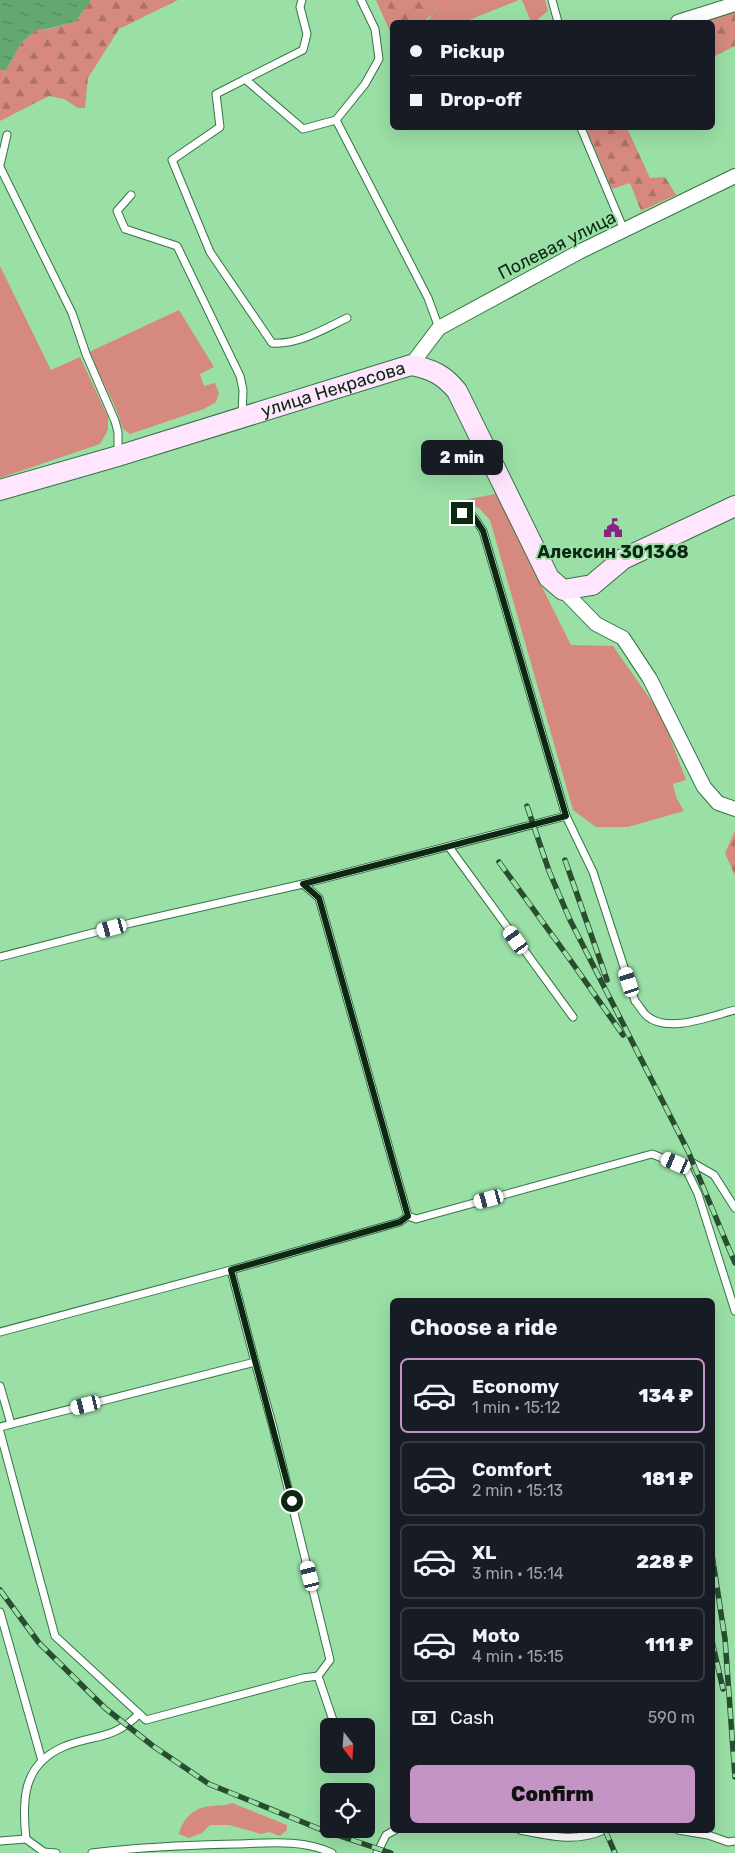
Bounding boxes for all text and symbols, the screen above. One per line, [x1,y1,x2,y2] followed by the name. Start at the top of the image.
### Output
[440,40,505,63] text: Pickup
[440,88,522,111] text: Drop-off
[494,206,620,284] street label: Полевая улица
[258,356,408,422] street label: улица Некрасова
[421,440,503,476] callout: 2 min
[440,448,484,467] text: 2 min
[451,502,473,524] route end
[602,517,624,539] public building icon: Алексин 301368
[537,541,689,563] place label: Алексин 301368
[95,917,128,939] car
[501,923,530,957] car
[617,965,640,999] car
[659,1150,692,1176] car
[472,1188,505,1210] car
[410,1314,557,1341] text: Choose a ride
[412,1373,457,1418] icon: car
[472,1375,559,1398] text: Economy
[639,1384,693,1407] text: 134 ₽
[69,1394,102,1416] car
[472,1398,560,1417] text: 1 min · 15:12
[412,1456,457,1501] icon: car
[472,1458,552,1481] text: Comfort
[642,1467,693,1490] text: 181 ₽
[472,1481,563,1500] text: 2 min · 15:13
[281,1490,303,1512] route start
[412,1539,457,1584] icon: car
[472,1541,496,1564] text: XL
[636,1550,693,1573] text: 228 ₽
[299,1560,320,1592] car
[472,1564,564,1583] text: 3 min · 15:14
[412,1622,457,1667] icon: car
[472,1624,520,1647] text: Moto
[645,1633,693,1656] text: 111 ₽
[472,1647,564,1666] text: 4 min · 15:15
[410,1704,438,1732] icon: cash
[450,1706,494,1729] text: Cash
[648,1708,695,1727] text: 590 m
[320,1718,375,1772] north arrow
[320,1718,375,1838] map controls
[410,1765,695,1823] button: Confirm
[320,1783,375,1838] button: locate

